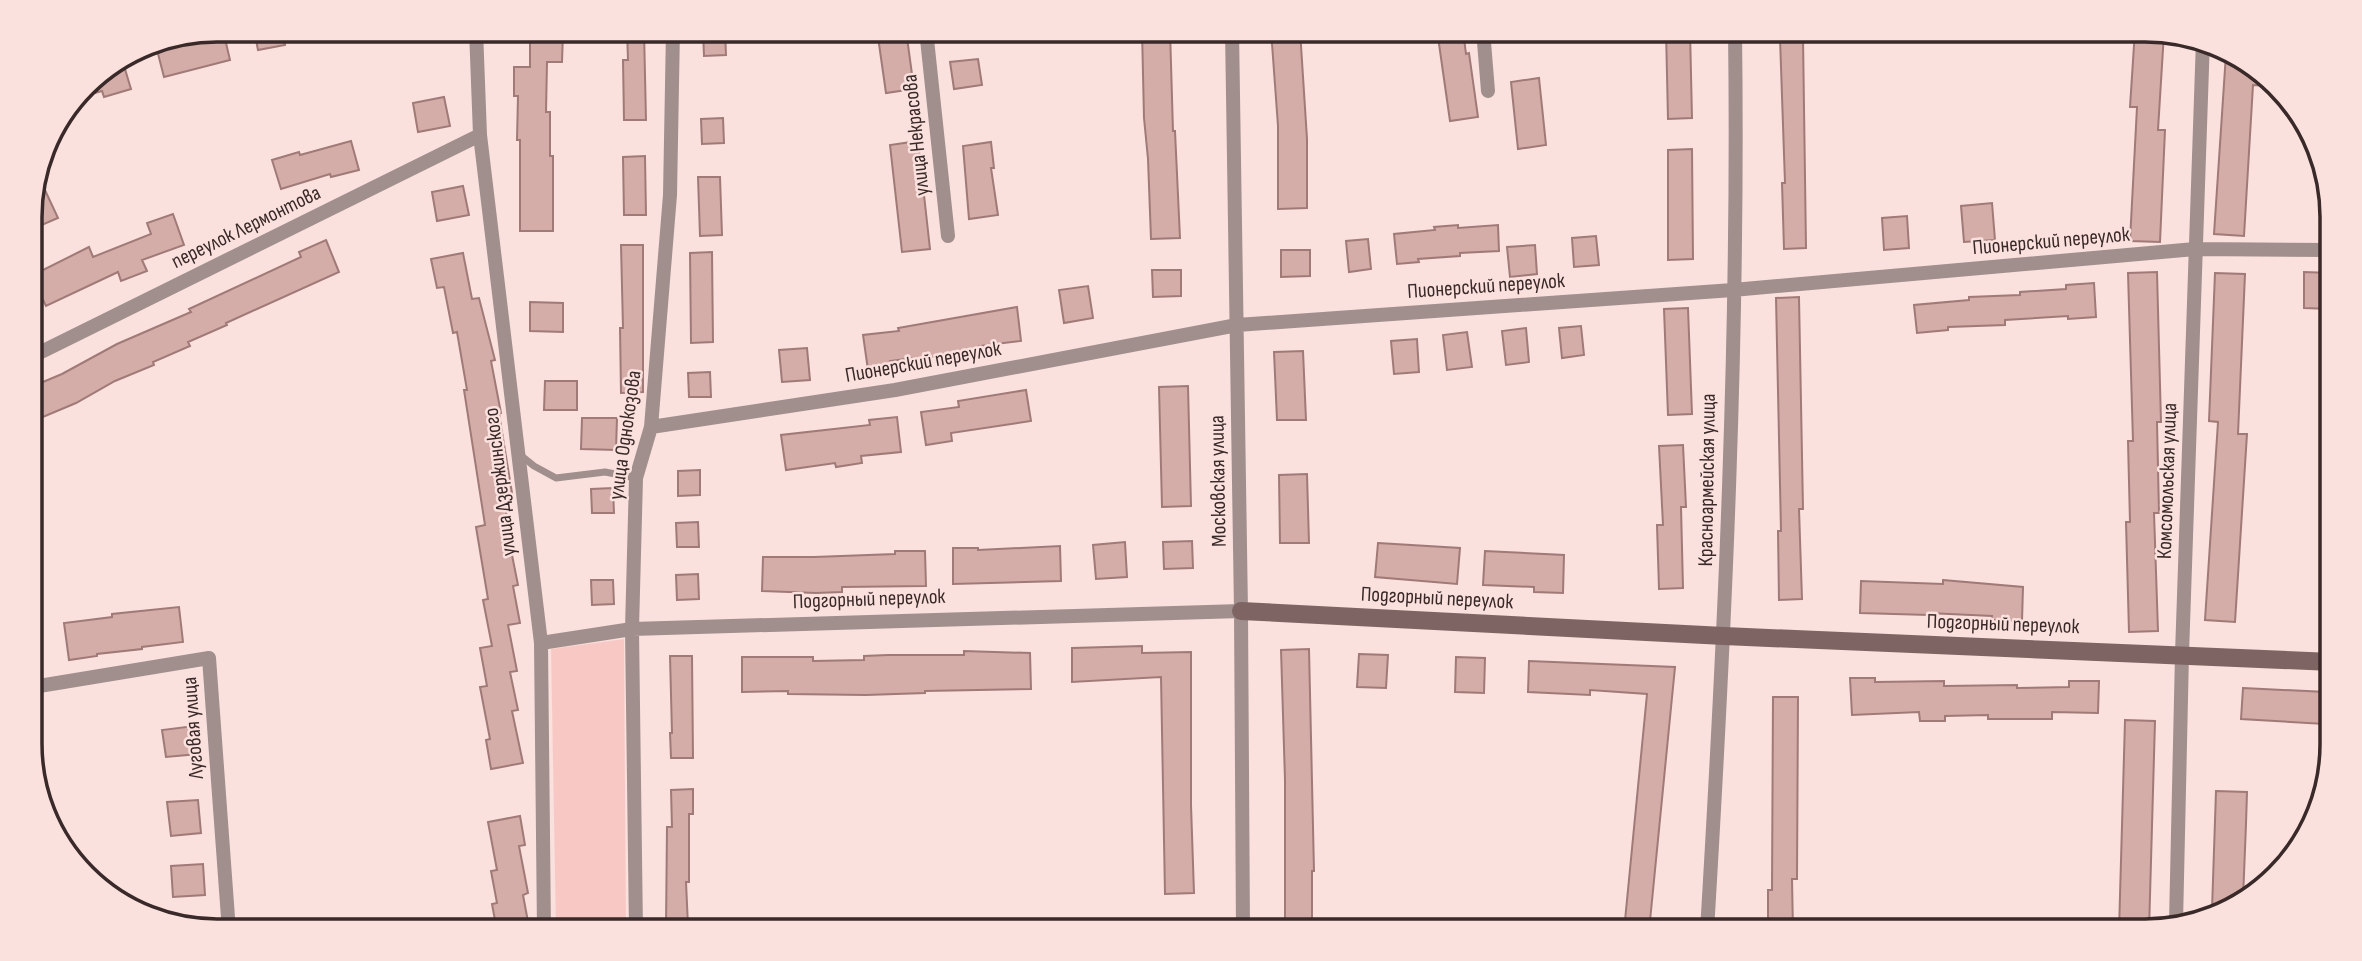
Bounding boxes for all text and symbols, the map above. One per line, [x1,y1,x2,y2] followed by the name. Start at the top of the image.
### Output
[897,73,935,197] street label: улица Некрасова
[167,180,325,274] street label: переулок Лермонтова
[1971,222,2131,260] street label: Пионерский переулок
[1406,268,1566,304] street label: Пионерский переулок
[843,336,1003,388] street label: Пионерский переулок
[604,369,646,501] street label: улица Однокозова
[1693,393,1721,567] street label: Красноармейская улица
[2152,402,2182,560] street label: Комсомольская улица
[478,406,522,558] street label: улица Дзержинского
[1204,415,1232,547] street label: Московская улица
[1360,582,1514,614] street label: Подгорный переулок
[792,584,946,614] street label: Подгорный переулок
[1926,609,2080,639] street label: Подгорный переулок
[177,676,209,781] street label: Луговая улица

